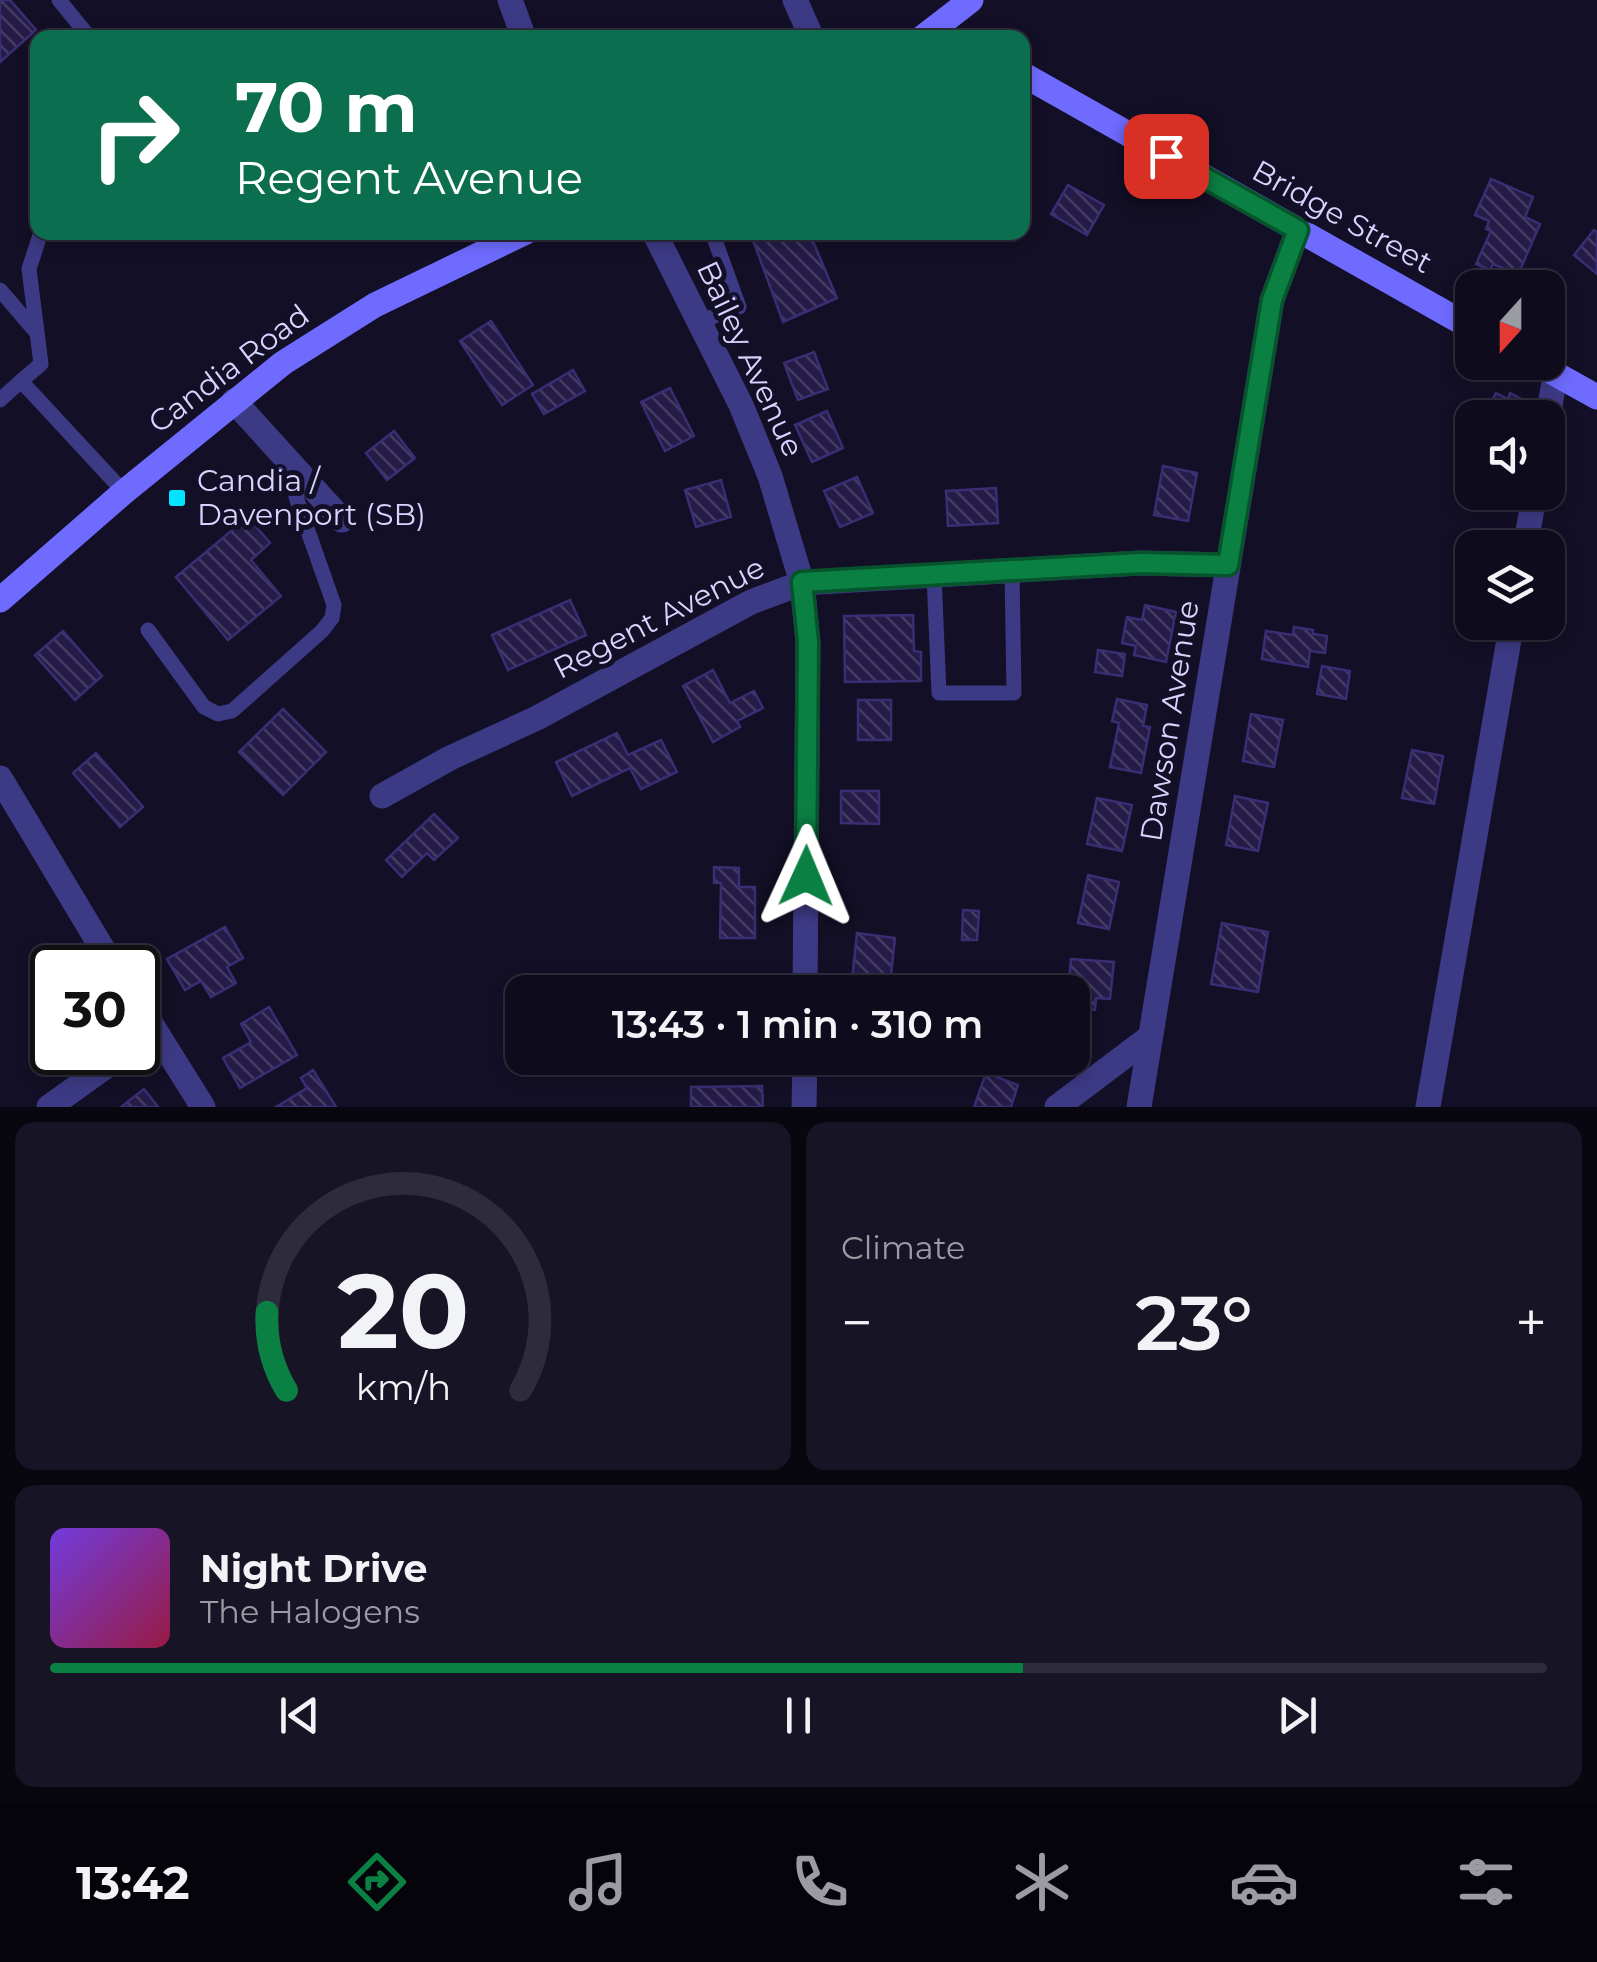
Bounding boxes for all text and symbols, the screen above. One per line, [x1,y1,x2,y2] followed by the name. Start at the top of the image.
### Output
[235,64,418,150] text: 70 m
[70,70,200,200] icon: right
[1124,114,1209,199] pin
[1139,129,1194,184] icon: arrive
[235,150,583,205] text: Regent Avenue
[1246,152,1439,281] street label: Bridge Street
[689,255,812,463] street label: Bailey Avenue
[1455,270,1565,380] north arrow
[1455,270,1565,640] map controls
[141,296,316,441] street label: Candia Road
[1455,400,1565,510] button: sound
[197,462,426,533] place label: Candia / Davenport (SB)
[166,487,188,509] marker: Candia / Davenport (SB)
[1455,530,1565,640] button: layers
[547,548,771,687] street label: Regent Avenue
[1132,598,1207,844] street label: Dawson Avenue
[754,824,858,928] position arrow
[30,945,160,1075] speed limit sign: 30
[612,1001,983,1048] text: 13:43 · 1 min · 310 m
[841,1228,965,1267] text: Climate
[337,1247,469,1374] text: 20
[1135,1277,1253,1369] text: 23°
[841,1289,873,1356] text: −
[1515,1289,1547,1356] text: +
[355,1365,451,1409] text: km/h
[200,1545,427,1592] text: Night Drive
[200,1592,420,1631] text: The Halogens
[272,1688,327,1743] icon: previous
[771,1688,826,1743] icon: pause
[1270,1688,1325,1743] icon: next
[342,1847,412,1917] icon: directions
[563,1847,633,1917] icon: music
[785,1847,855,1917] icon: phone
[1007,1847,1077,1917] icon: climate
[1229,1847,1299,1917] icon: car
[1451,1847,1521,1917] icon: filters
[76,1855,190,1910] text: 13:42

